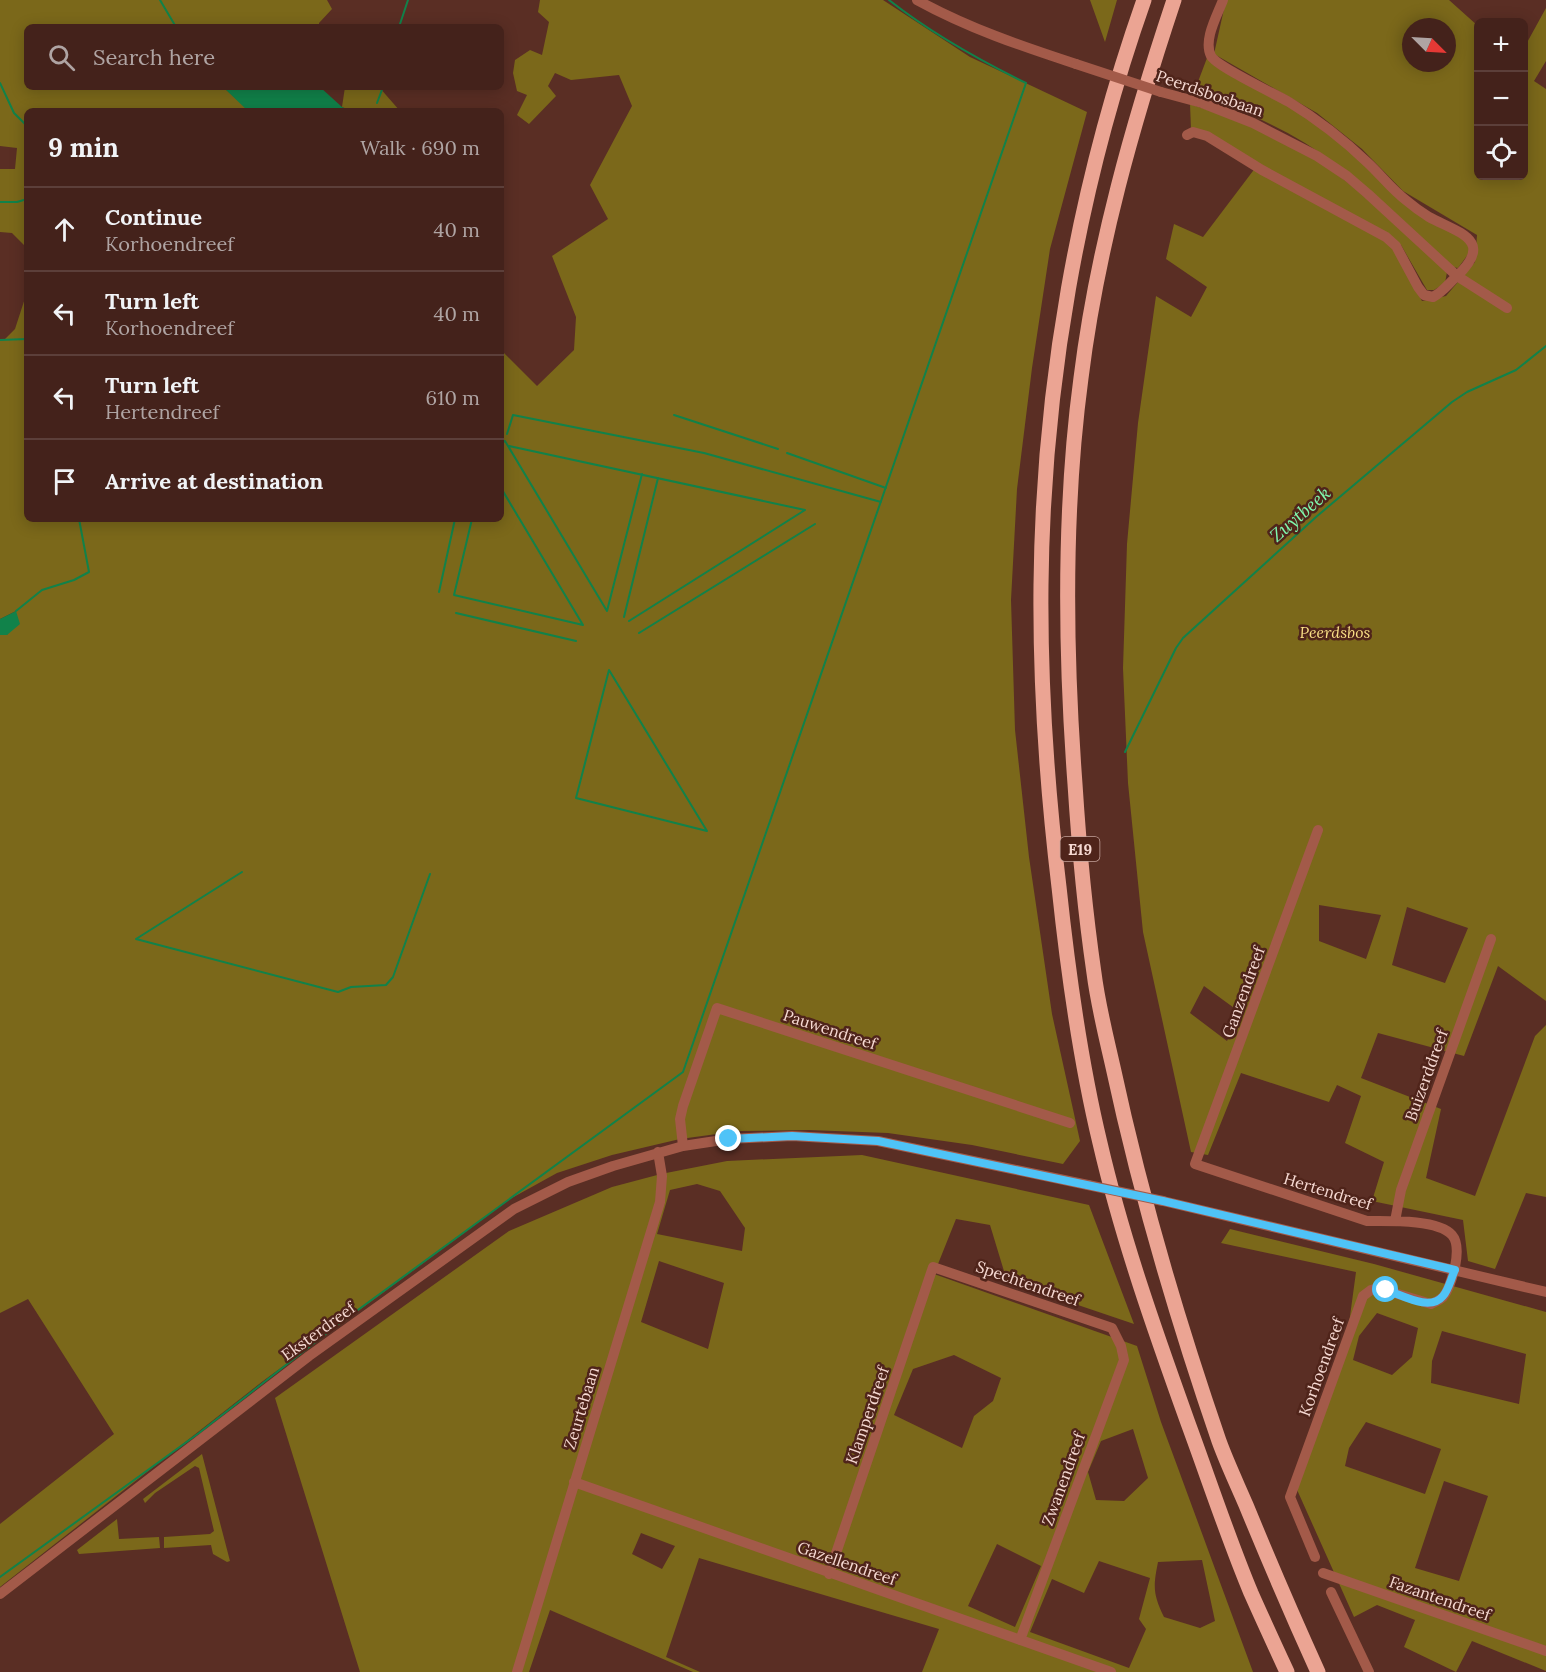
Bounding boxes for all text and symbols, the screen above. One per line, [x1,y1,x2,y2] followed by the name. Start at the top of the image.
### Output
[1402,18,1456,72] north arrow
[1474,18,1528,180] map controls
[1474,18,1528,72] button: +
[24,24,504,90] search box
[45,41,78,74] icon: search
[93,43,215,71] text: Search here
[1154,65,1267,121] street label: Peerdsbosbaan
[1474,72,1528,126] button: −
[1474,126,1528,180] button: locate
[48,131,119,164] text: 9 min
[360,135,480,160] text: Walk · 690 m
[105,203,202,231] text: Continue
[48,213,81,246] icon: ahead
[434,217,480,242] text: 40 m
[105,231,234,256] text: Korhoendreef
[105,287,199,315] text: Turn left
[48,297,81,330] icon: left
[434,301,480,326] text: 40 m
[105,315,234,340] text: Korhoendreef
[105,371,199,399] text: Turn left
[48,381,81,414] icon: left
[426,385,480,410] text: 610 m
[105,399,219,424] text: Hertendreef
[48,465,81,498] icon: arrive
[105,467,323,495] text: Arrive at destination
[1265,481,1335,547] water label: Zuytbeek
[1300,622,1371,642] park label: Peerdsbos
[1060,837,1100,861] road number: E19
[1217,942,1269,1040] street label: Ganzendreef
[781,1004,881,1054] street label: Pauwendreef
[1400,1025,1452,1124] street label: Buizerddreef
[715,1125,741,1151] route end
[1281,1168,1376,1214] street label: Hertendreef
[973,1256,1084,1311] street label: Spechtendreef
[1372,1276,1398,1302] route start
[277,1297,360,1365] street label: Eksterdreef
[1294,1314,1349,1419] street label: Korhoendreef
[841,1362,894,1466] street label: Klamperdreef
[559,1364,603,1452] street label: Zeurtebaan
[1037,1428,1090,1528] street label: Zwanendreef
[795,1537,901,1590] street label: Gazellendreef
[1387,1571,1495,1625] street label: Fazantendreef

